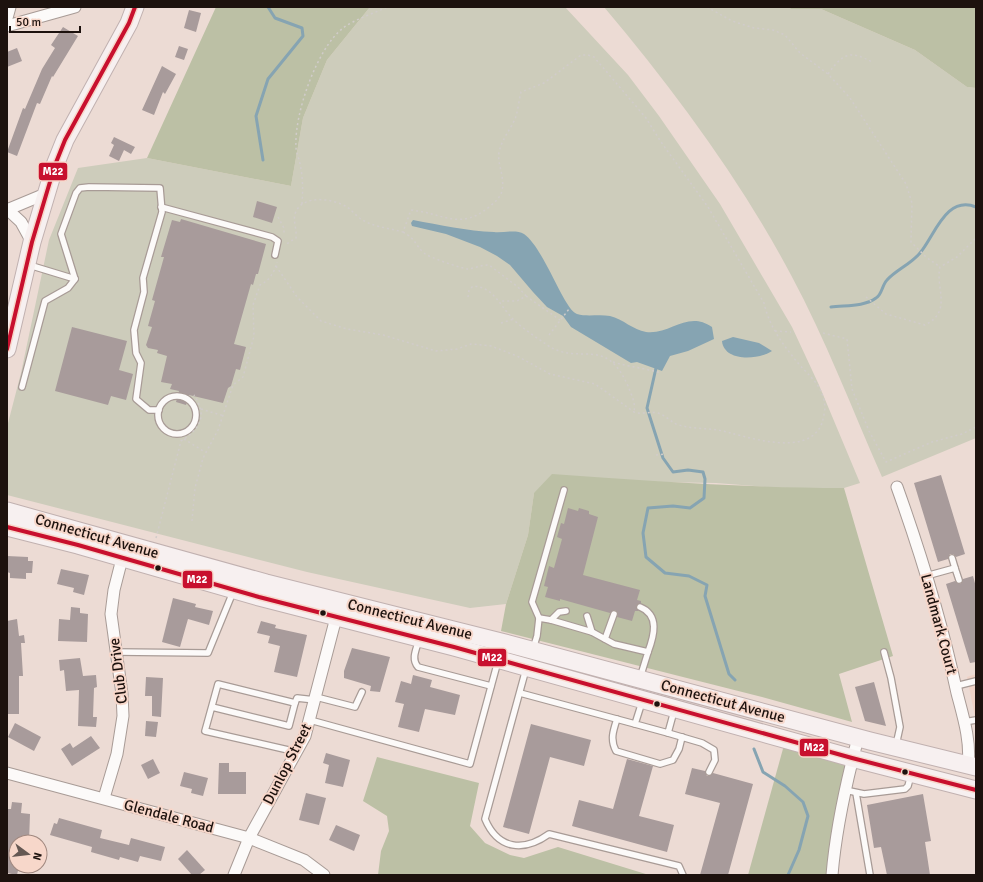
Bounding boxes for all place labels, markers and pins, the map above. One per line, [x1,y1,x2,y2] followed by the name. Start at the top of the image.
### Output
[153,563,163,573] unlabelled marker
[318,608,328,618] unlabelled marker
[652,699,662,709] unlabelled marker
[900,767,910,777] unlabelled marker

